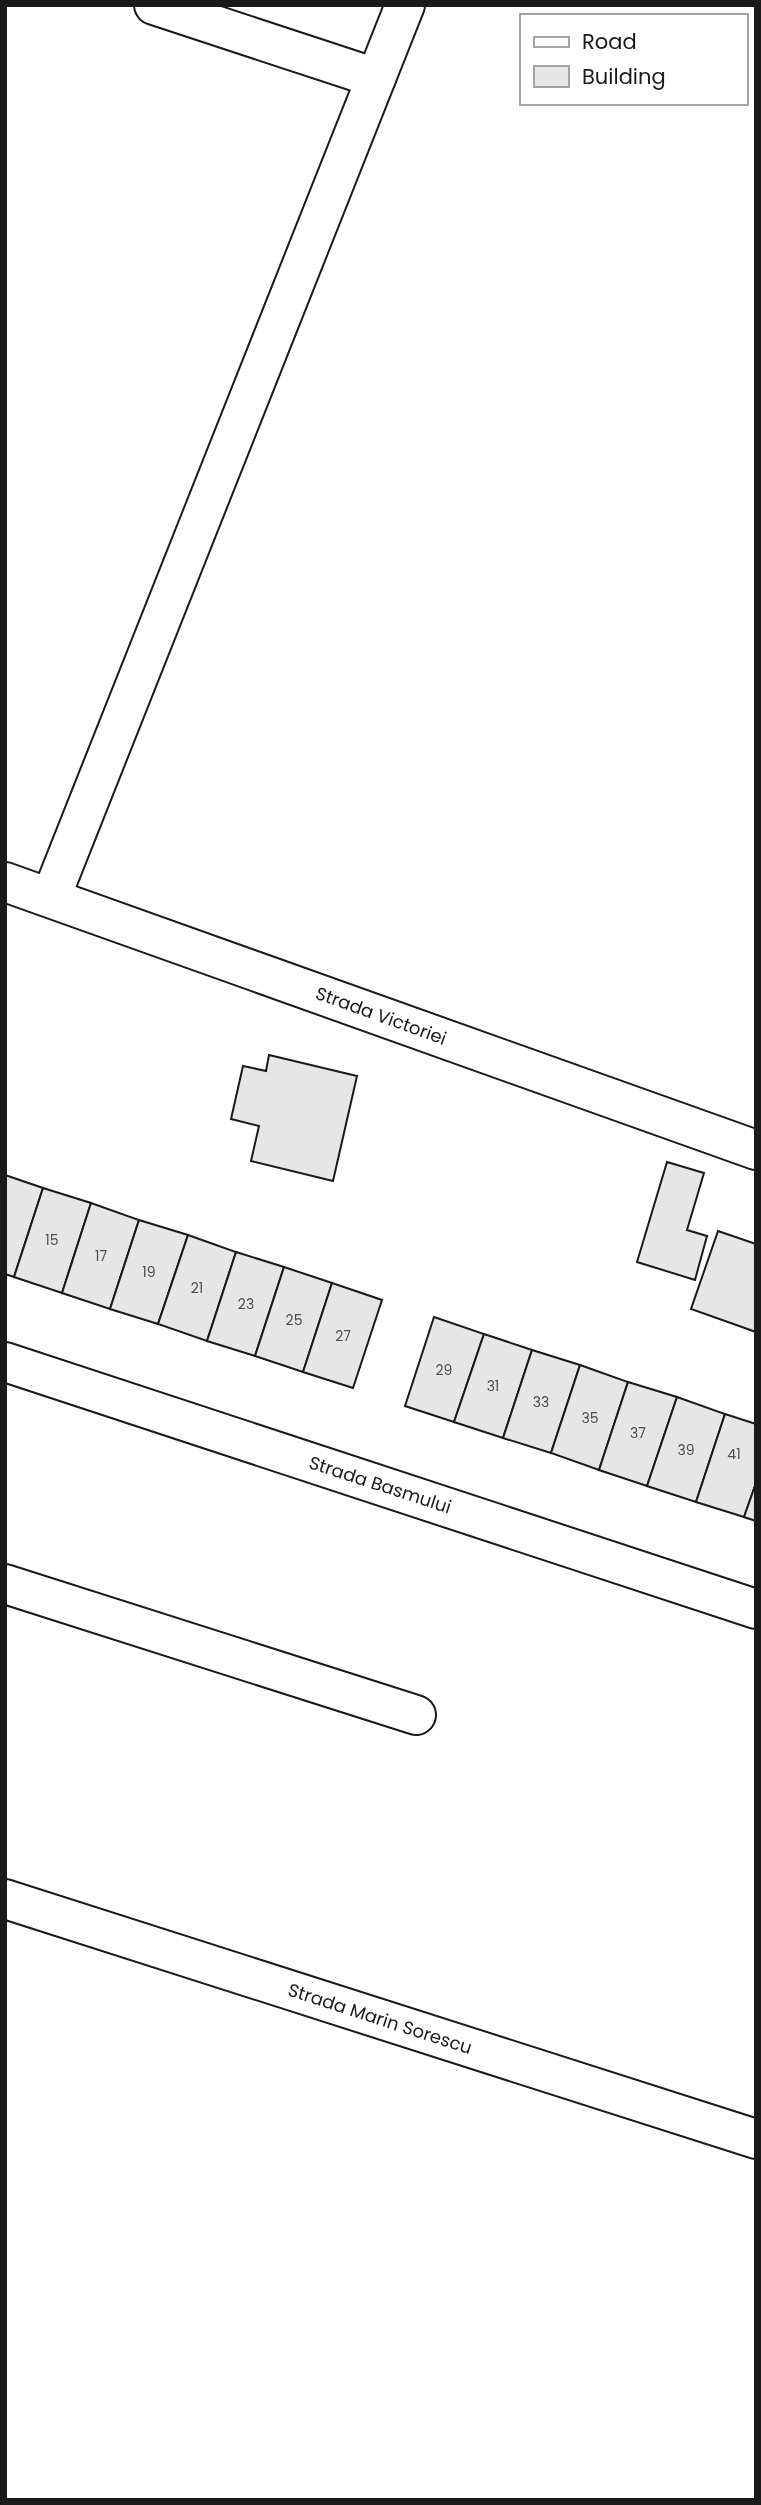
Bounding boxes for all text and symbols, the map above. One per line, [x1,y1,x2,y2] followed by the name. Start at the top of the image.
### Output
[520,14,747,105] legend
[582,27,637,56] text: Road
[582,62,666,91] text: Building
[312,980,450,1051] street label: Strada Victoriei
[45,1230,59,1250] house number: 15
[95,1246,107,1266] house number: 17
[142,1262,156,1282] house number: 19
[191,1278,203,1298] house number: 21
[238,1294,254,1314] house number: 23
[286,1310,302,1330] house number: 25
[335,1326,351,1346] house number: 27
[436,1360,452,1380] house number: 29
[487,1376,499,1396] house number: 31
[533,1392,549,1412] house number: 33
[581,1408,599,1428] house number: 35
[630,1423,646,1443] house number: 37
[677,1440,695,1460] house number: 39
[727,1444,741,1464] house number: 41
[306,1450,454,1519] street label: Strada Basmului
[285,1977,475,2060] street label: Strada Marin Sorescu

